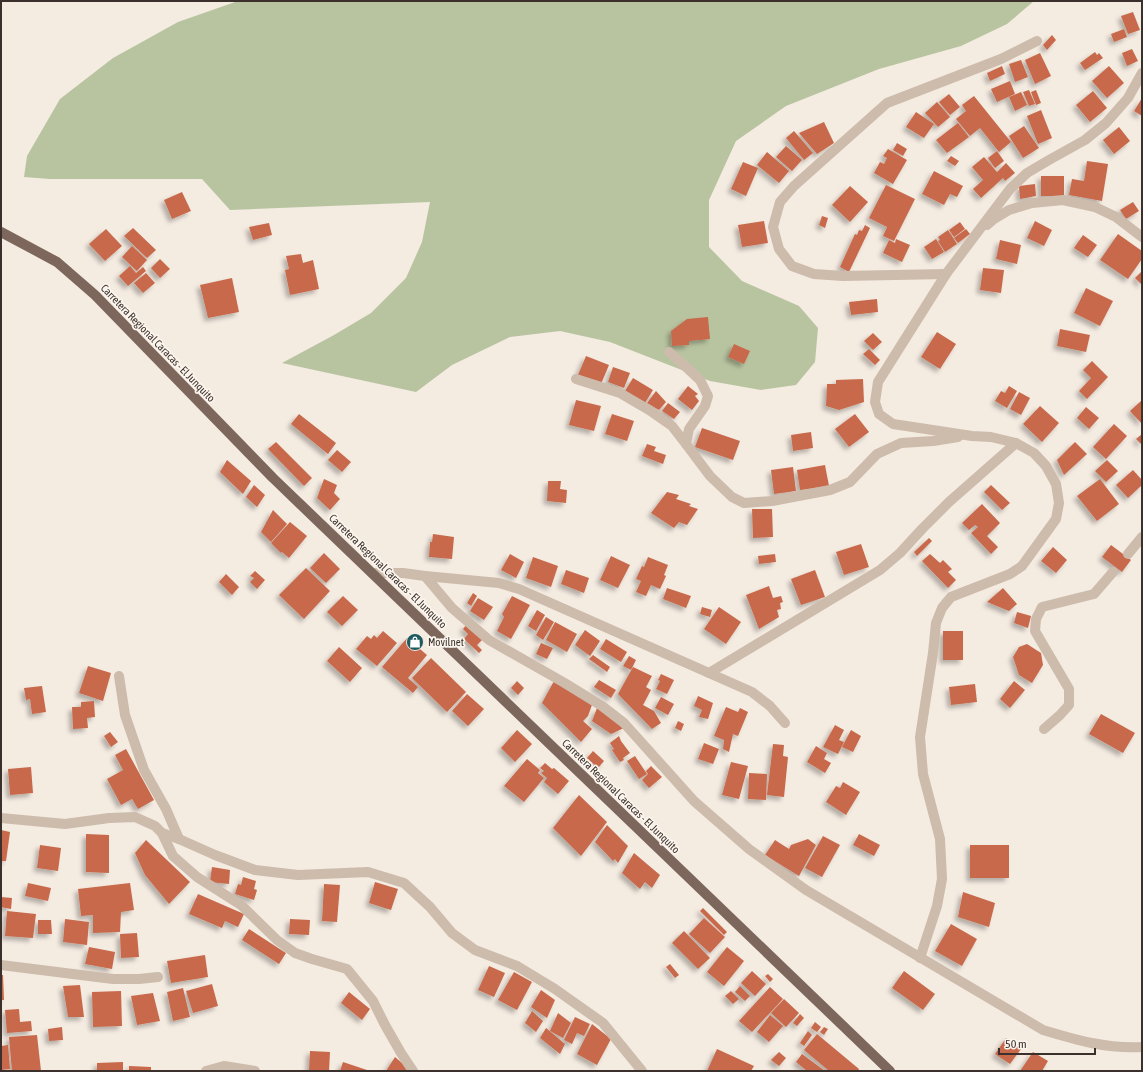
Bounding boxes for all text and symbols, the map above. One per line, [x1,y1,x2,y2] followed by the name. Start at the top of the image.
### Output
[99,282,217,404] street label: Carretera Regional Caracas - El Junquito
[327,512,449,630] street label: Carretera Regional Caracas - El Junquito
[405,632,425,652] shop icon: Movilnet
[428,636,464,648] place label: Movilnet
[560,737,682,855] street label: Carretera Regional Caracas - El Junquito
[999,1030,1095,1056] scale bar
[1005,1037,1027,1051] text: 50 m

